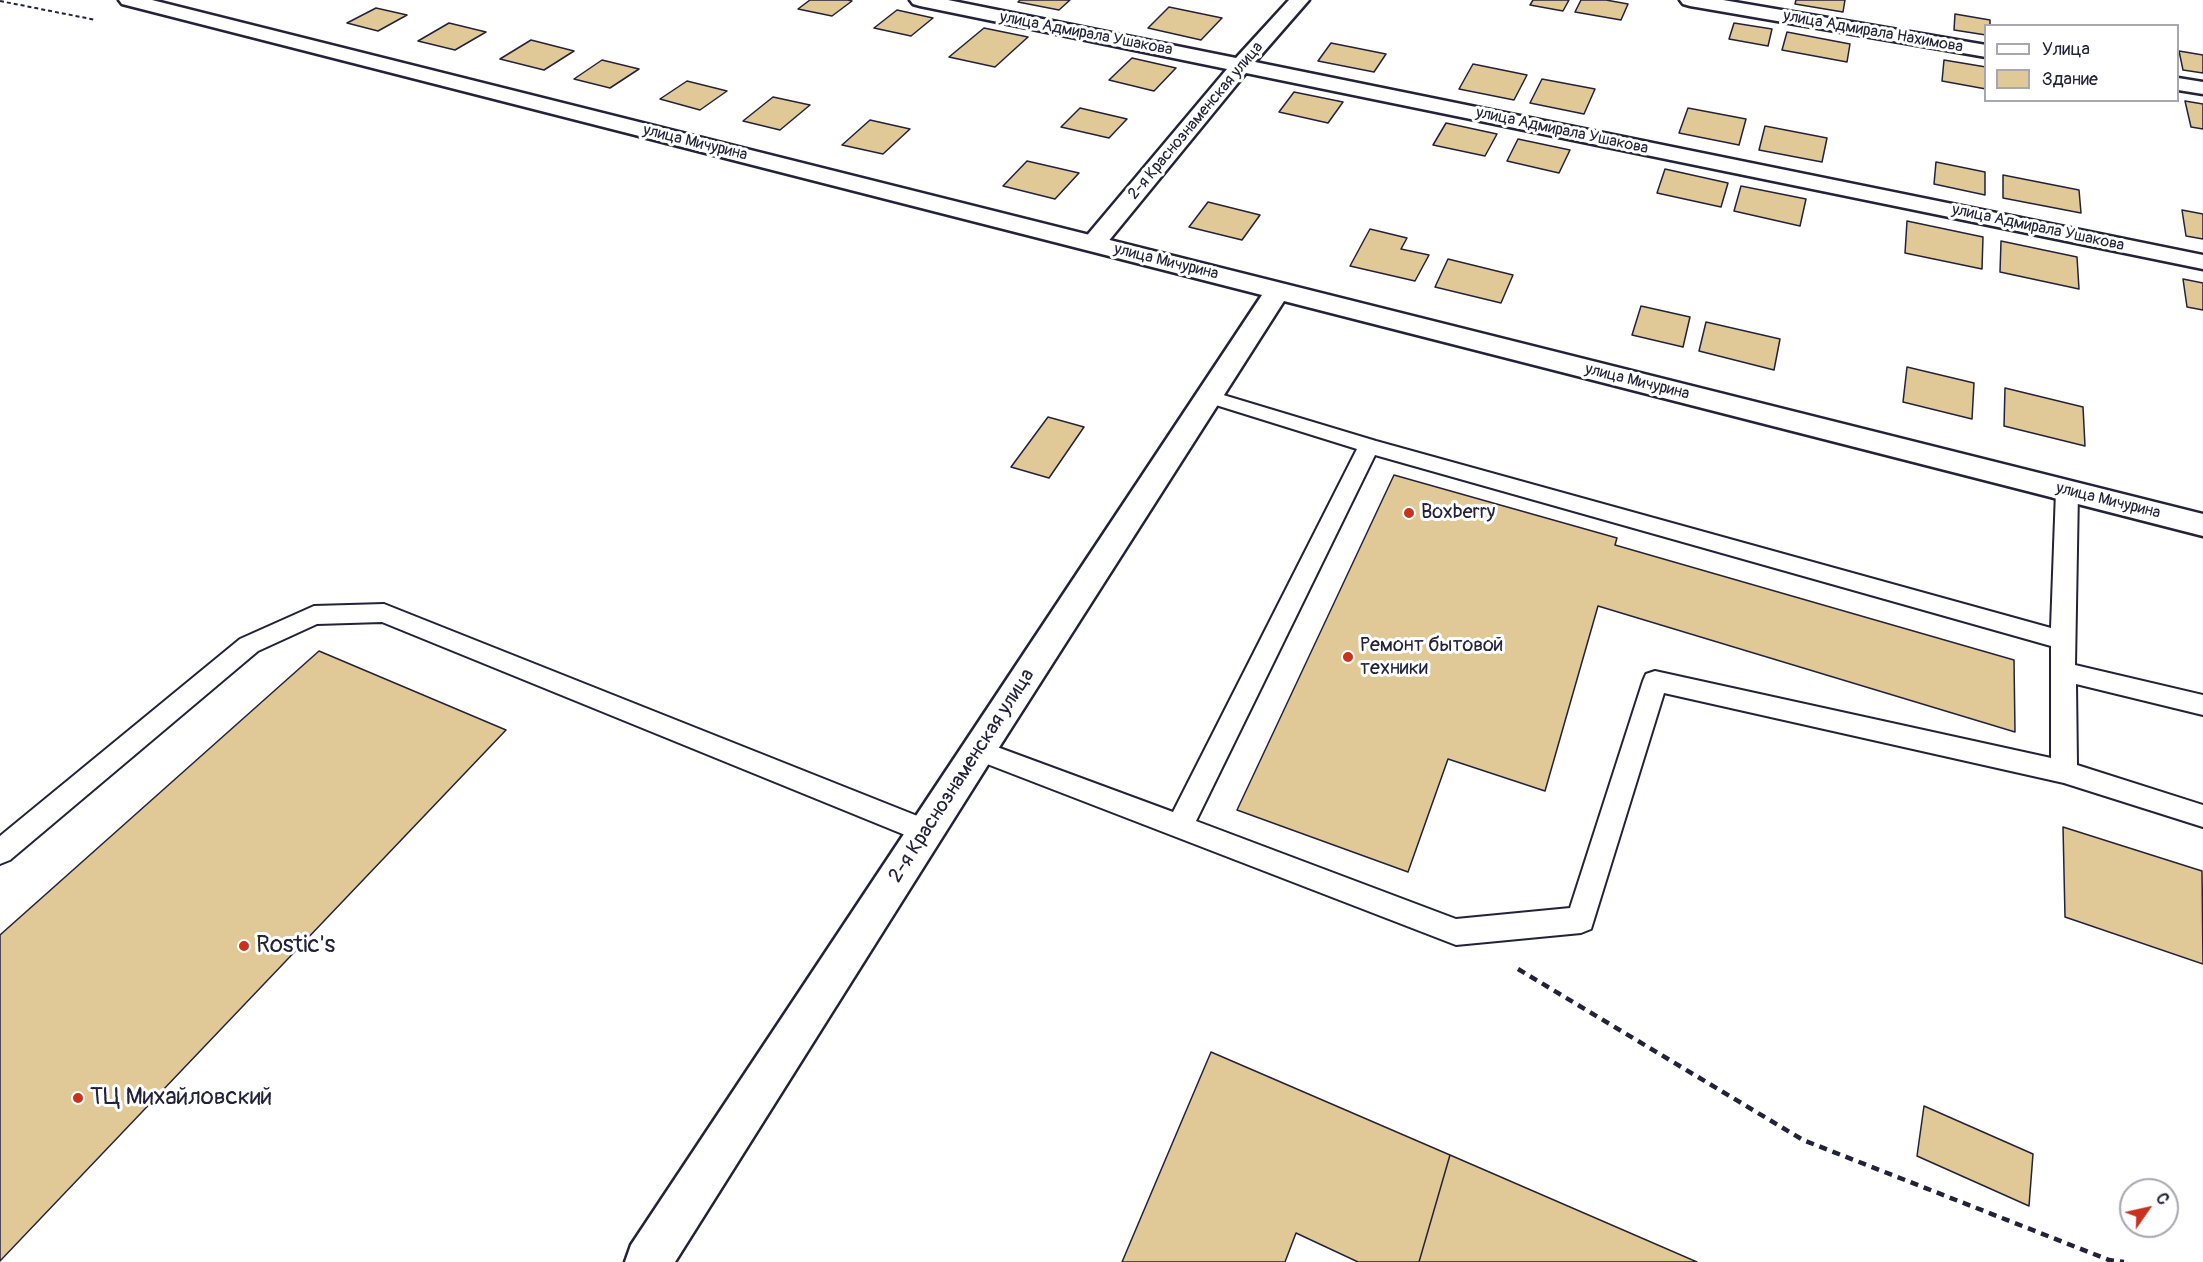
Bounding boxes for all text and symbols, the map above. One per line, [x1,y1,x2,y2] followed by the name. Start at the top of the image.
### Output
[1782,7,1964,57] street label: улица Адмирала Нахимова
[998,8,1174,60] street label: улица Адмирала Ушакова
[1984,24,2179,102] legend
[1124,38,1268,204] street label: 2-я Краснознаменская улица
[2042,38,2090,61] text: Улица
[2042,68,2098,91] text: Здание
[1474,103,1650,159] street label: улица Адмирала Ушакова
[641,121,749,165] street label: улица Мичурина
[1950,200,2126,256] street label: улица Адмирала Ушакова
[1112,240,1220,284] street label: улица Мичурина
[1583,360,1691,404] street label: улица Мичурина
[2054,479,2162,523] street label: улица Мичурина
[1421,501,1495,525] place label: Boxberry
[1402,506,1416,520] marker: Boxberry
[1360,634,1503,681] place label: Ремонт бытовой техники
[1341,650,1355,664] marker: Ремонт бытовой техники
[884,665,1040,887] street label: 2-я Краснознаменская улица
[256,932,335,960] place label: Rostic's
[237,939,251,953] marker: Rostic's
[90,1084,272,1112] place label: ТЦ Михайловский
[71,1091,85,1105] marker: ТЦ Михайловский
[2119,1178,2179,1238] north arrow
[2151,1189,2173,1209] text: С

